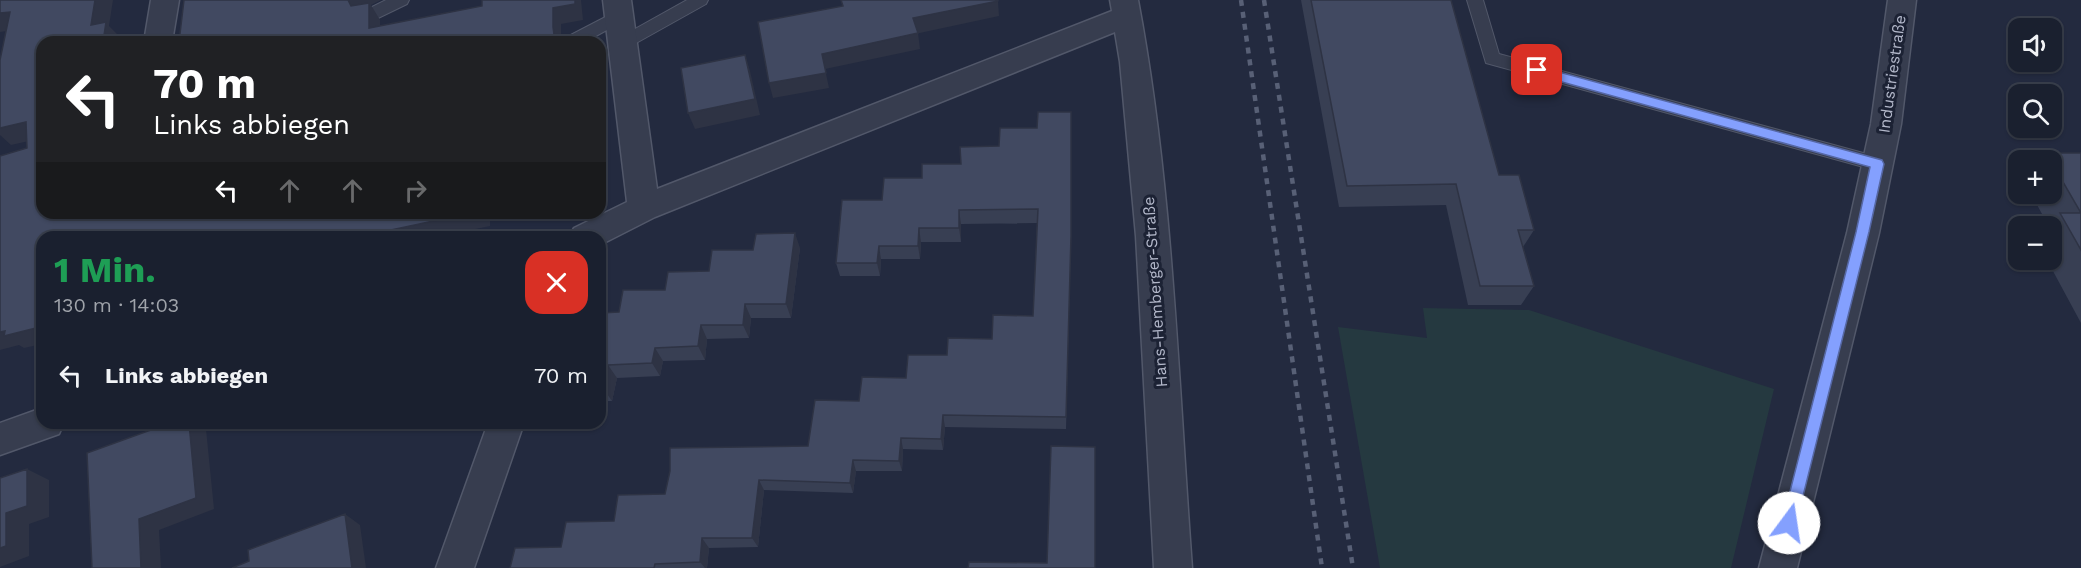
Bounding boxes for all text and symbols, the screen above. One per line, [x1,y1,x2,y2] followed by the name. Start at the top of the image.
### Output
[1874,14,1910,134] street label: Industriestraße
[2008,18,2062,270] map controls
[2008,18,2062,72] button: sound
[1511,44,1562,95] pin
[1520,53,1553,86] icon: arrive
[153,59,256,108] text: 70 m
[54,60,132,138] icon: left
[2008,84,2062,138] button: search
[153,109,350,141] text: Links abbiegen
[2008,150,2062,204] button: +
[210,174,243,207] icon: left
[273,174,306,207] icon: ahead
[336,174,369,207] icon: ahead
[399,174,432,207] icon: right
[1139,196,1171,388] street label: Hans-Hemberger-Straße
[2008,216,2062,270] button: −
[54,249,156,291] text: 1 Min.
[525,251,588,314] button: close
[54,293,179,317] text: 130 m · 14:03
[54,359,87,392] icon: left
[105,363,268,388] text: Links abbiegen
[534,363,588,388] text: 70 m
[1757,491,1821,555] position arrow

